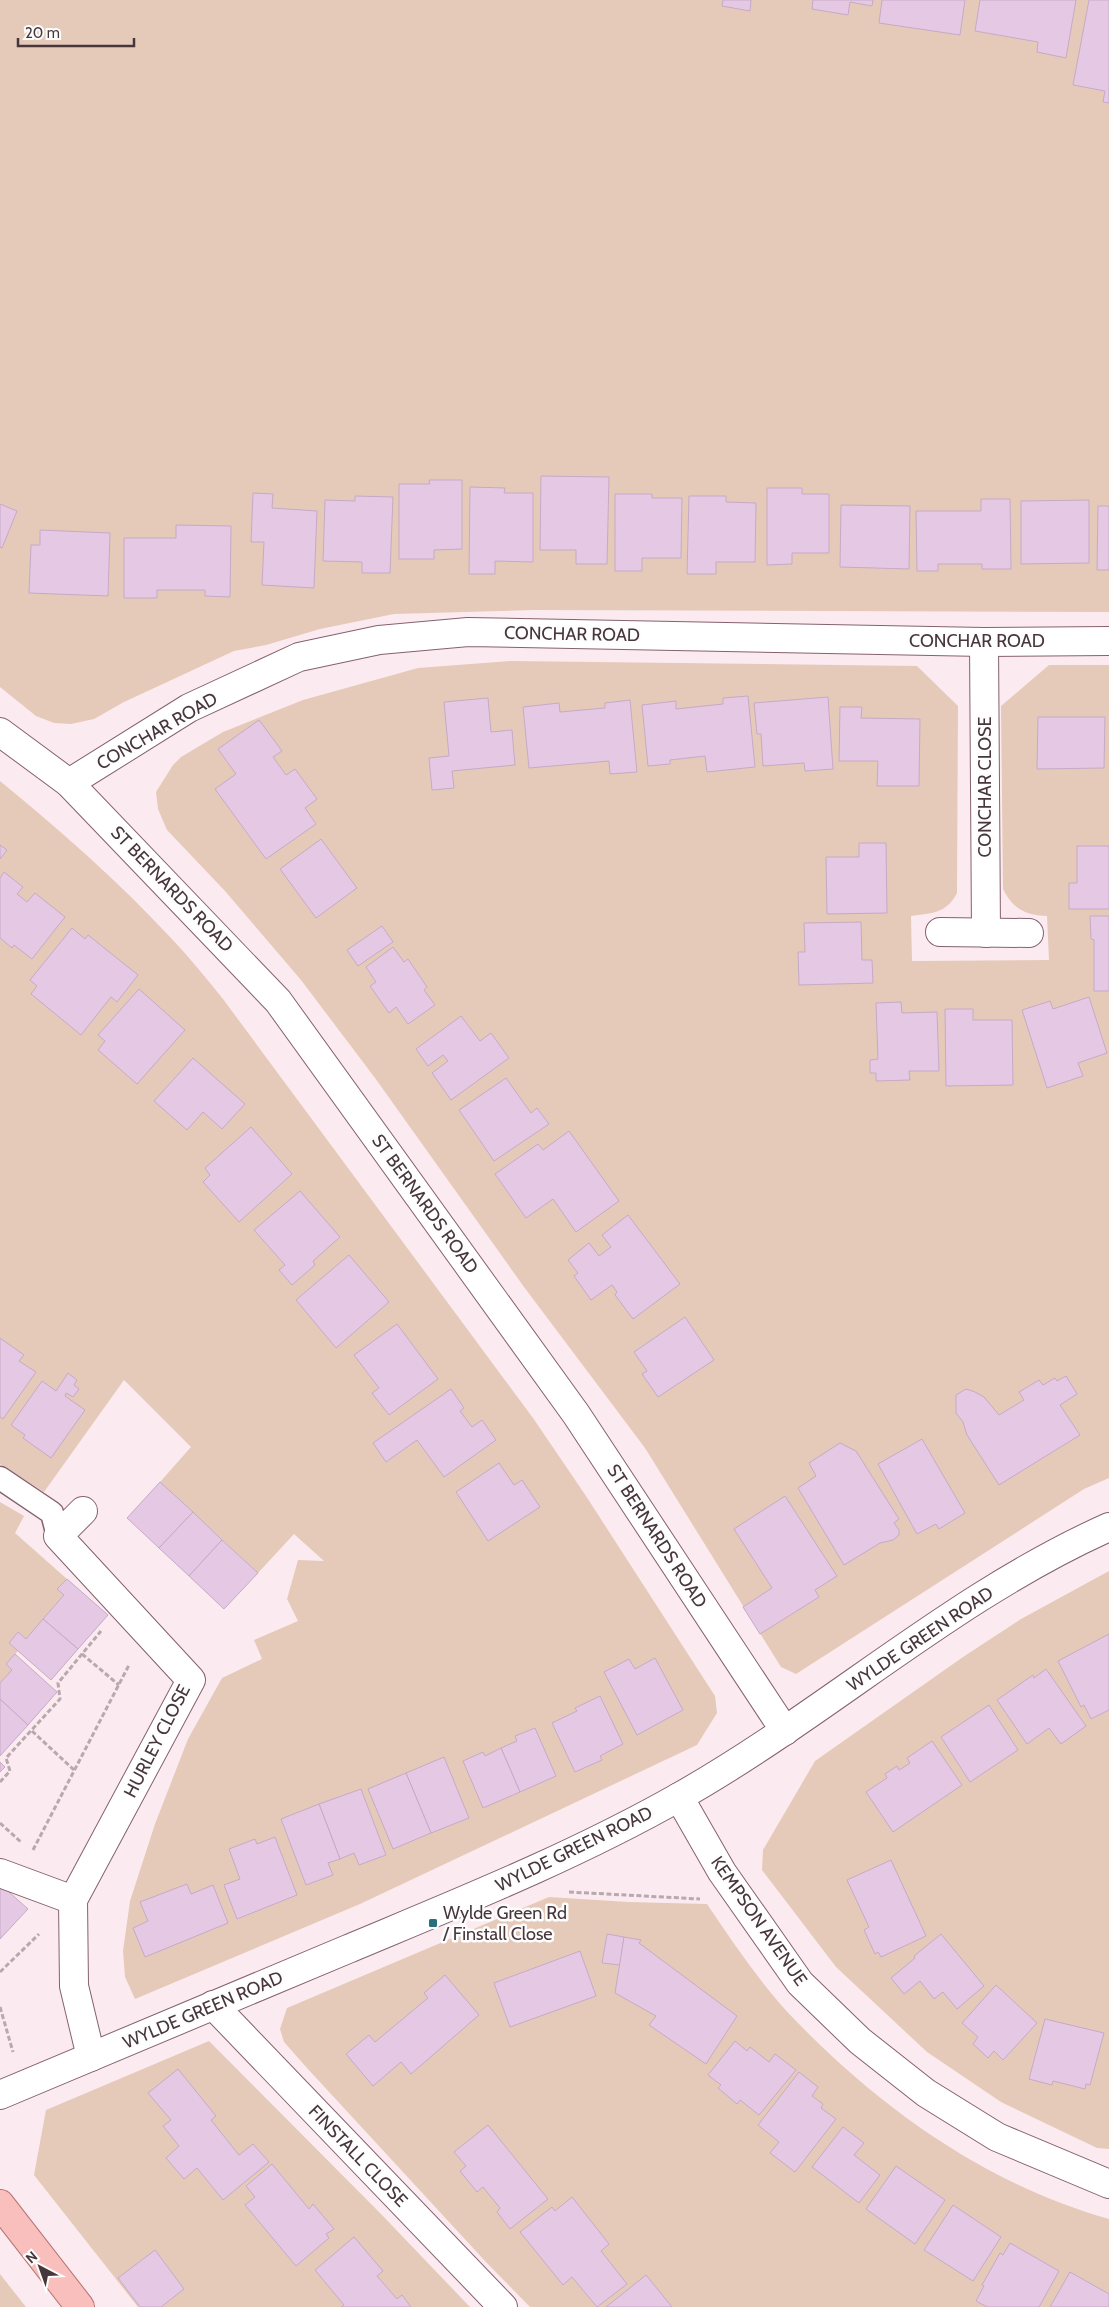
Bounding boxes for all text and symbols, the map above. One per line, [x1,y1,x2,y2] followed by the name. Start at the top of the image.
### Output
[18,15,134,47] scale bar
[25,24,60,42] text: 20 m
[504,622,640,646] street label: CONCHAR ROAD
[909,630,1045,652] street label: CONCHAR ROAD
[93,688,221,774] street label: CONCHAR ROAD
[974,716,996,858] street label: CONCHAR CLOSE
[106,821,238,957] street label: ST BERNARDS ROAD
[367,1130,483,1278] street label: ST BERNARDS ROAD
[602,1460,712,1612] street label: ST BERNARDS ROAD
[843,1582,997,1696] street label: WYLDE GREEN ROAD
[119,1681,195,1801] street label: HURLEY CLOSE
[492,1801,656,1897] street label: WYLDE GREEN ROAD
[706,1852,812,1990] street label: KEMPSON AVENUE
[442,1902,567,1945] place label: Wylde Green Rd / Finstall Close
[427,1917,439,1929] marker: Wylde Green Rd / Finstall Close
[120,1966,286,2054] street label: WYLDE GREEN ROAD
[304,2101,412,2211] street label: FINSTALL CLOSE
[15,2242,65,2292] north arrow
[22,2247,41,2267] text: N

